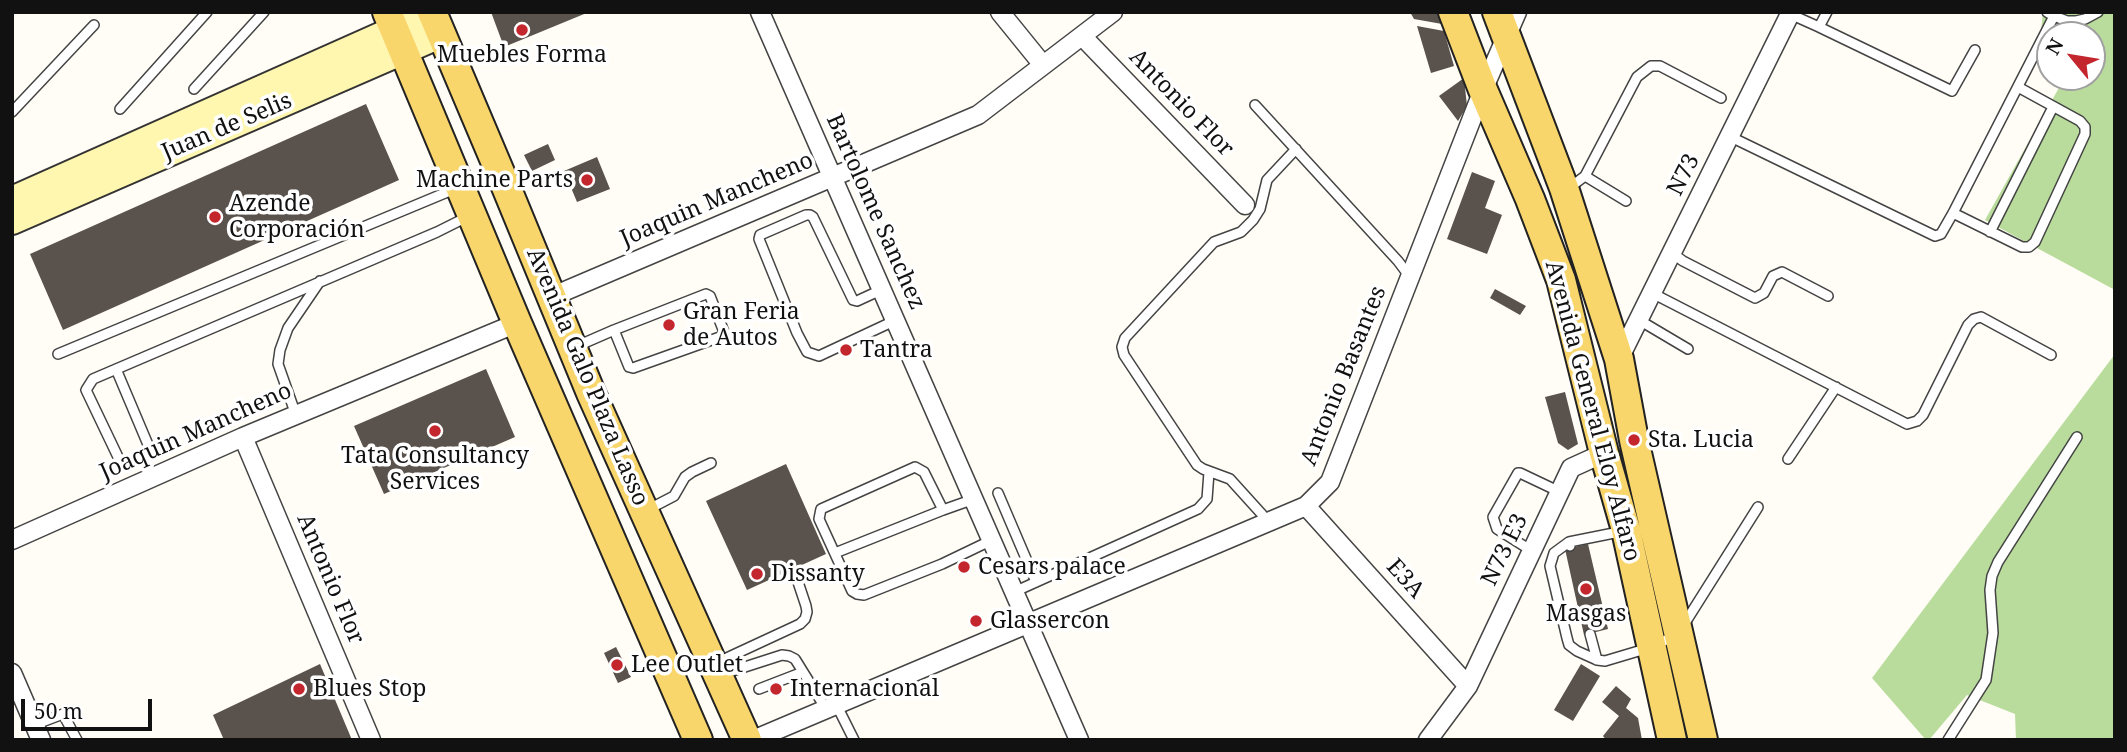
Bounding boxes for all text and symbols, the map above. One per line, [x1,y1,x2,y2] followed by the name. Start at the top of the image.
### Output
[2036,21,2106,91] north arrow
[514,22,530,38] marker: Muebles Forma
[2040,34,2070,59] text: N
[437,41,607,69] place label: Muebles Forma
[1123,44,1239,162] street label: Antonio Flor
[158,87,296,167] street label: Juan de Selis
[820,110,930,314] street label: Bartolome Sanchez
[616,147,818,253] street label: Joaquin Mancheno
[1662,149,1706,201] street label: N73
[416,166,573,194] place label: Machine Parts
[579,172,595,188] marker: Machine Parts
[229,190,365,244] place label: Azende Corporación
[207,209,223,225] marker: Azende Corporación
[520,244,654,510] street label: Avenida Galo Plaza Lasso
[1539,258,1645,564] street label: Avenida General Eloy Alfaro
[1295,282,1393,470] street label: Antonio Basantes
[683,298,800,352] place label: Gran Feria de Autos
[661,317,677,333] marker: Gran Feria de Autos
[860,336,933,364] place label: Tantra
[838,342,854,358] marker: Tantra
[96,377,296,487] street label: Joaquin Mancheno
[427,423,443,439] marker: Tata Consultancy Services
[1648,426,1754,454] place label: Sta. Lucia
[1626,432,1642,448] marker: Sta. Lucia
[341,442,529,496] place label: Tata Consultancy Services
[290,510,370,648] street label: Antonio Flor
[1476,510,1534,590] street label: N73 E3
[978,553,1126,581] place label: Cesars palace
[1380,554,1430,604] street label: E3A
[956,559,972,575] marker: Cesars palace
[771,560,865,588] place label: Dissanty
[749,566,765,582] marker: Dissanty
[1578,581,1594,597] marker: Masgas
[1546,600,1626,628] place label: Masgas
[990,607,1110,635] place label: Glassercon
[968,613,984,629] marker: Glassercon
[631,651,743,679] place label: Lee Outlet
[609,657,625,673] marker: Lee Outlet
[313,675,426,703] place label: Blues Stop
[790,675,939,703] place label: Internacional
[291,681,307,697] marker: Blues Stop
[768,681,784,697] marker: Internacional
[24,686,156,730] scale bar
[34,697,83,725] text: 50 m

